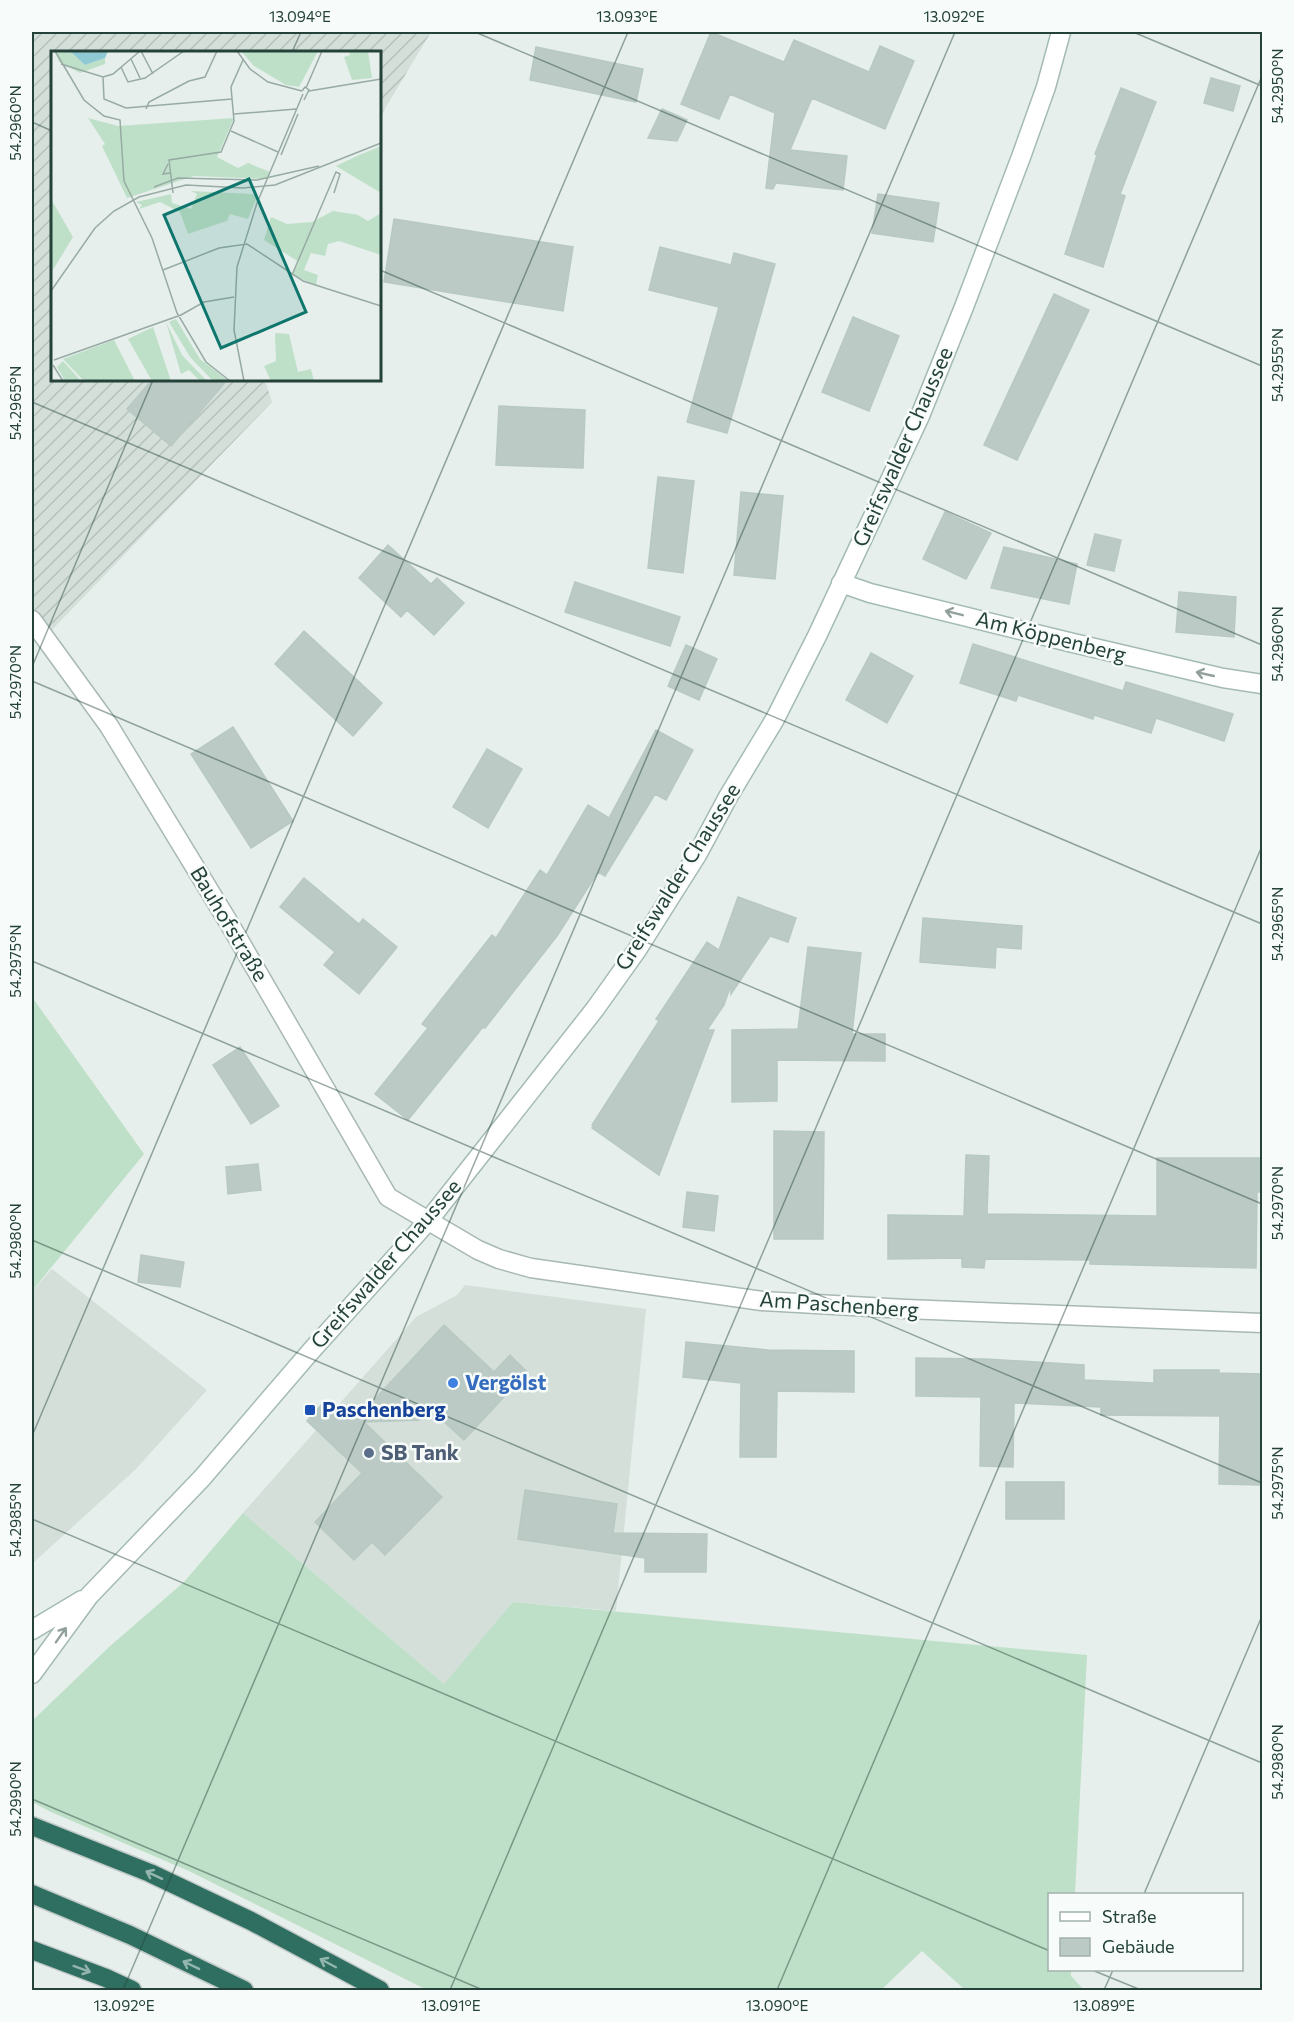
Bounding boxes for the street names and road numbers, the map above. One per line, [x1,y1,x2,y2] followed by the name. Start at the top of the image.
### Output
[846,343,957,550] street label: Greifswalder Chaussee
[974,605,1129,666] street label: Am Köppenberg
[609,778,745,974] street label: Greifswalder Chaussee
[186,861,274,985] street label: Bauhofstraße
[305,1173,465,1353] street label: Greifswalder Chaussee
[759,1285,919,1322] street label: Am Paschenberg

